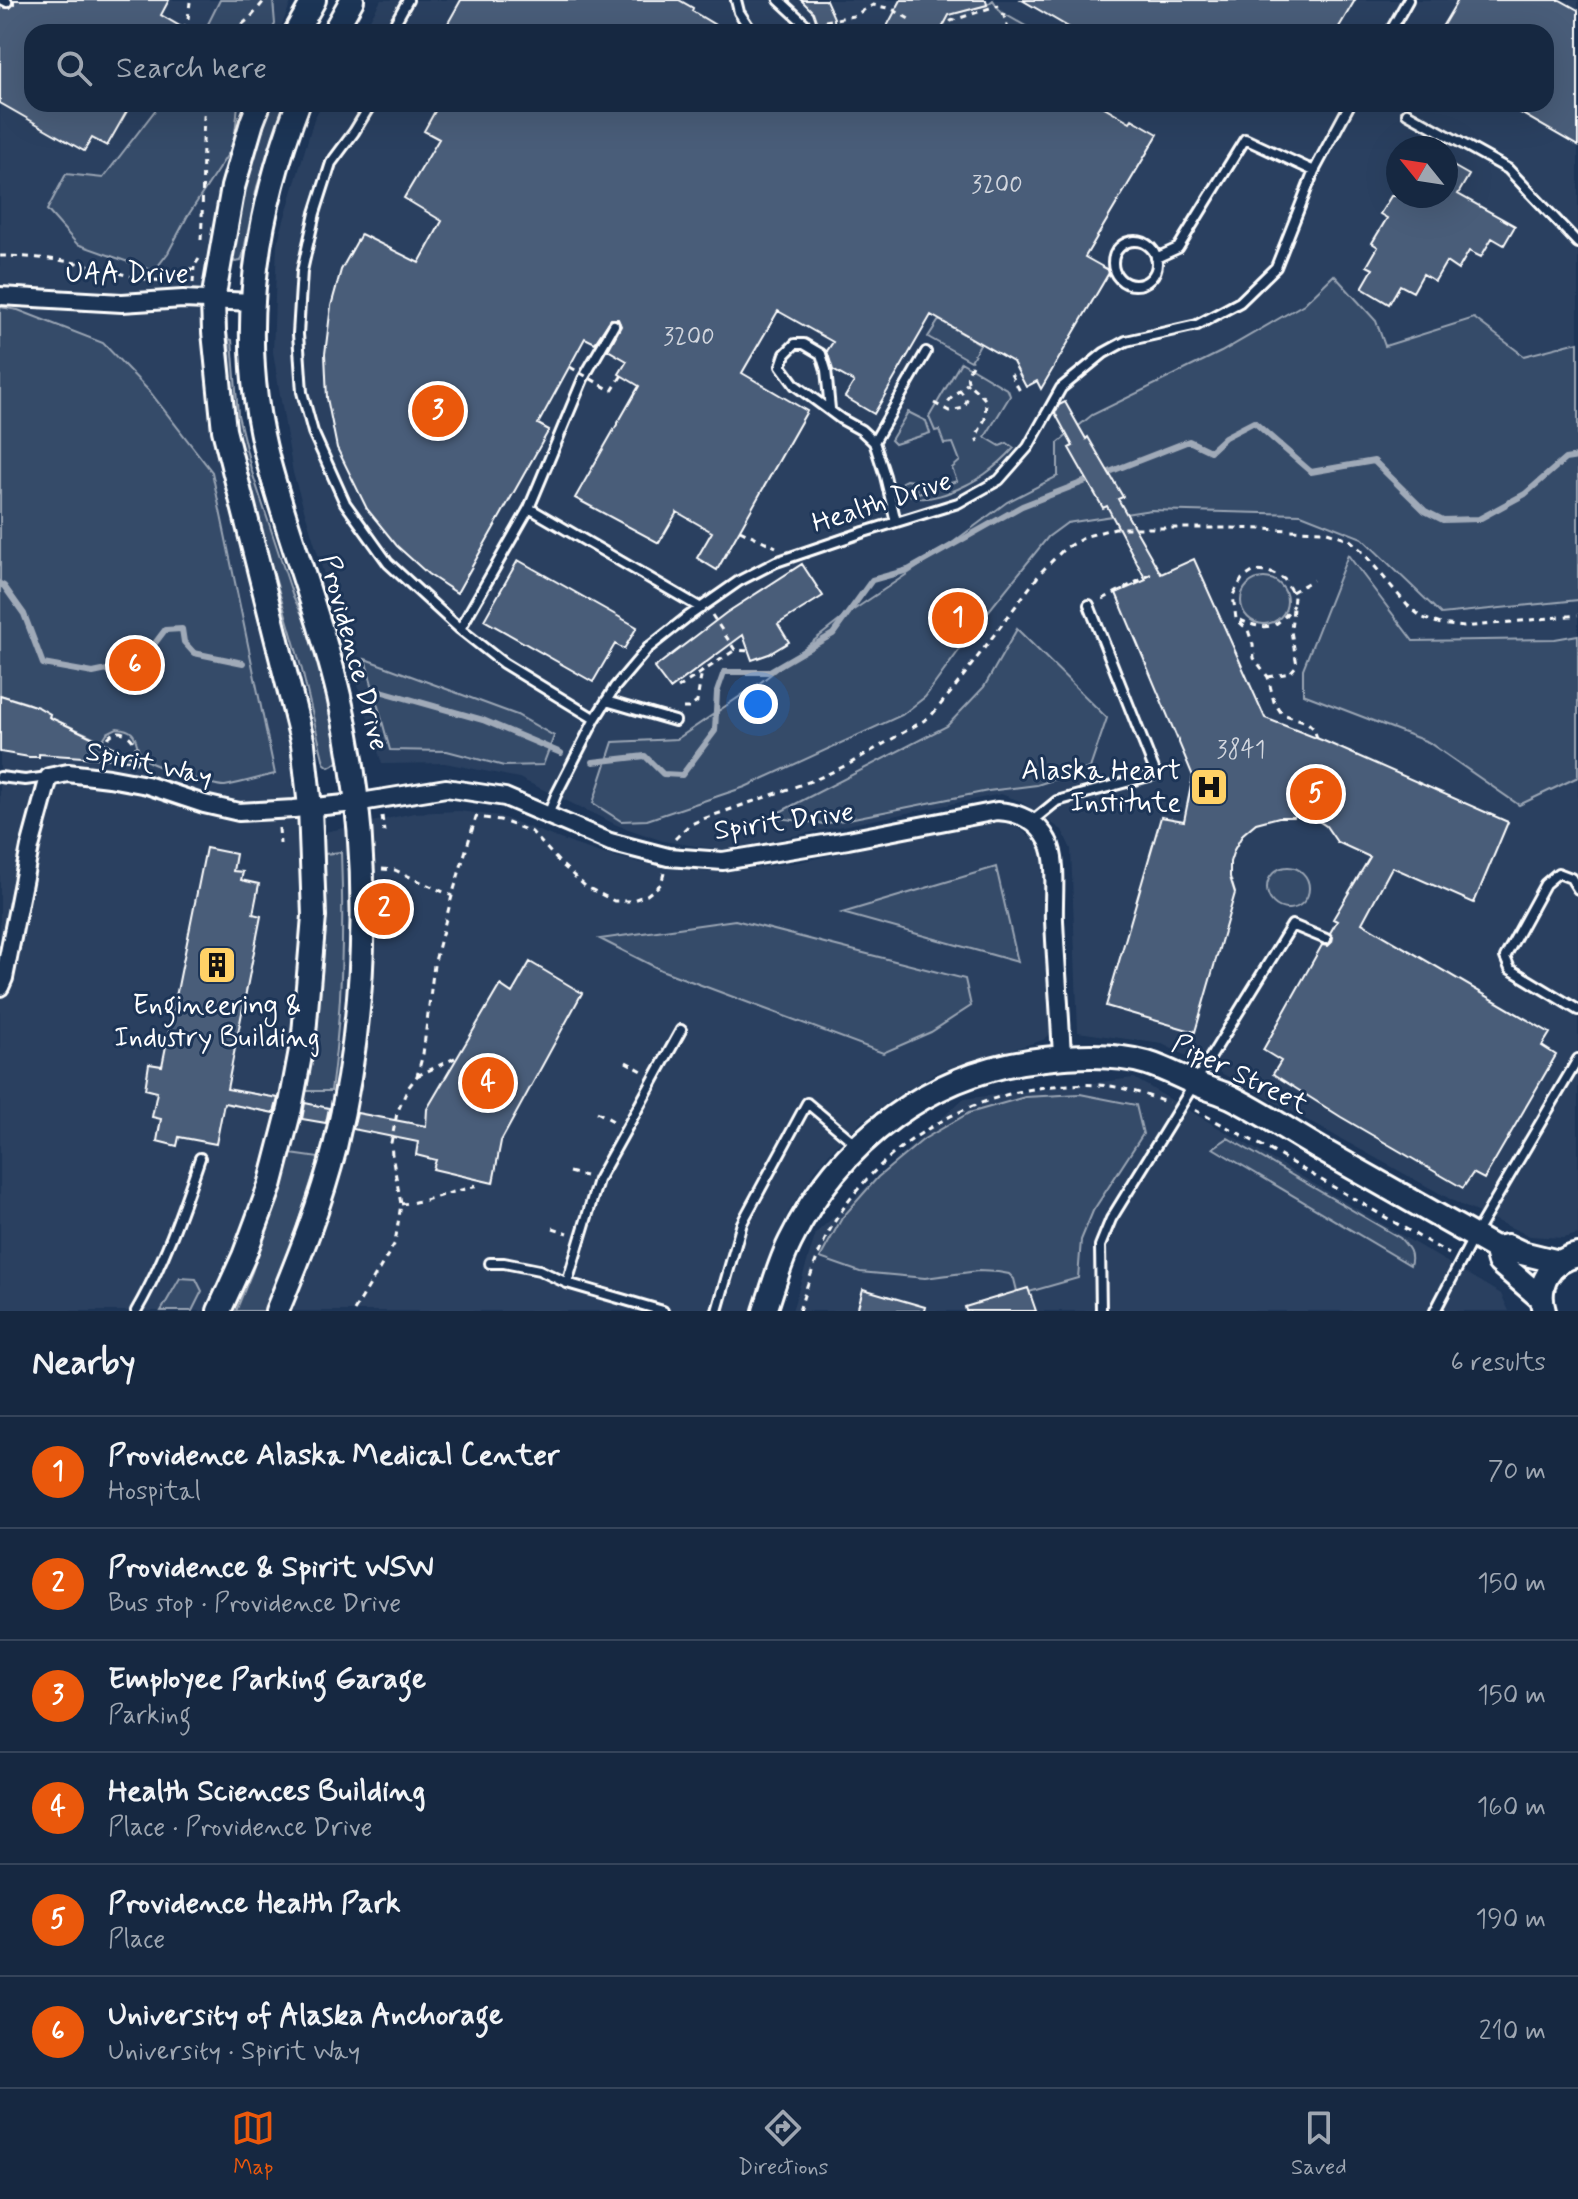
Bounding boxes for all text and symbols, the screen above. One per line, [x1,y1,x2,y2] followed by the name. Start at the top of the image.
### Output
[24,24,1554,112] search box
[52,46,96,90] icon: search
[116,49,267,88] text: Search here
[1386,136,1458,208] north arrow
[971,170,1023,201] house number: 3200
[65,256,189,293] street label: UAA Drive
[663,322,715,353] house number: 3200
[412,381,464,441] pin: 3
[807,463,957,543] street label: Health Drive
[309,551,397,755] street label: Providence Drive
[932,588,984,648] pin: 1
[109,635,161,695] pin: 6
[738,684,778,724] your location
[82,734,216,796] street label: Spirit Way
[1217,735,1265,766] house number: 3841
[1021,753,1181,822] place label: Alaska Heart Institute
[1290,764,1342,824] pin: 5
[1188,766,1230,808] hospital icon: Alaska Heart Institute
[712,794,856,850] street label: Spirit Drive
[358,879,410,939] pin: 2
[196,944,238,986] building icon: Engineering & Industry Building
[114,988,320,1057] place label: Engineering & Industry Building
[1165,1026,1315,1124] street label: Piper Street
[462,1053,514,1113] pin: 4
[32,1341,136,1386] text: Nearby
[1451,1346,1546,1380] text: 6 results
[108,1436,559,1475] text: Providence Alaska Medical Center
[52,1455,64,1489] text: 1
[1488,1455,1546,1489] text: 70 m
[108,1475,201,1509] text: Hospital
[108,1548,434,1587] text: Providence & Spirit WSW
[52,1567,64,1601] text: 2
[1477,1567,1546,1601] text: 150 m
[108,1587,401,1621] text: Bus stop · Providence Drive
[108,1660,426,1699] text: Employee Parking Garage
[52,1679,64,1713] text: 3
[1477,1679,1546,1713] text: 150 m
[108,1699,191,1733] text: Parking
[108,1772,426,1811] text: Health Sciences Building
[50,1791,66,1825] text: 4
[1477,1791,1546,1825] text: 160 m
[108,1811,372,1845] text: Place · Providence Drive
[108,1884,401,1923] text: Providence Health Park
[50,1903,66,1937] text: 5
[1476,1903,1546,1937] text: 190 m
[108,1923,165,1957] text: Place
[108,1996,503,2035] text: University of Alaska Anchorage
[51,2015,65,2049] text: 6
[1479,2015,1546,2049] text: 210 m
[108,2035,360,2069] text: University · Spirit Way
[231,2106,275,2182] tab: Map
[738,2106,828,2182] tab: Directions
[1291,2106,1347,2182] tab: Saved

